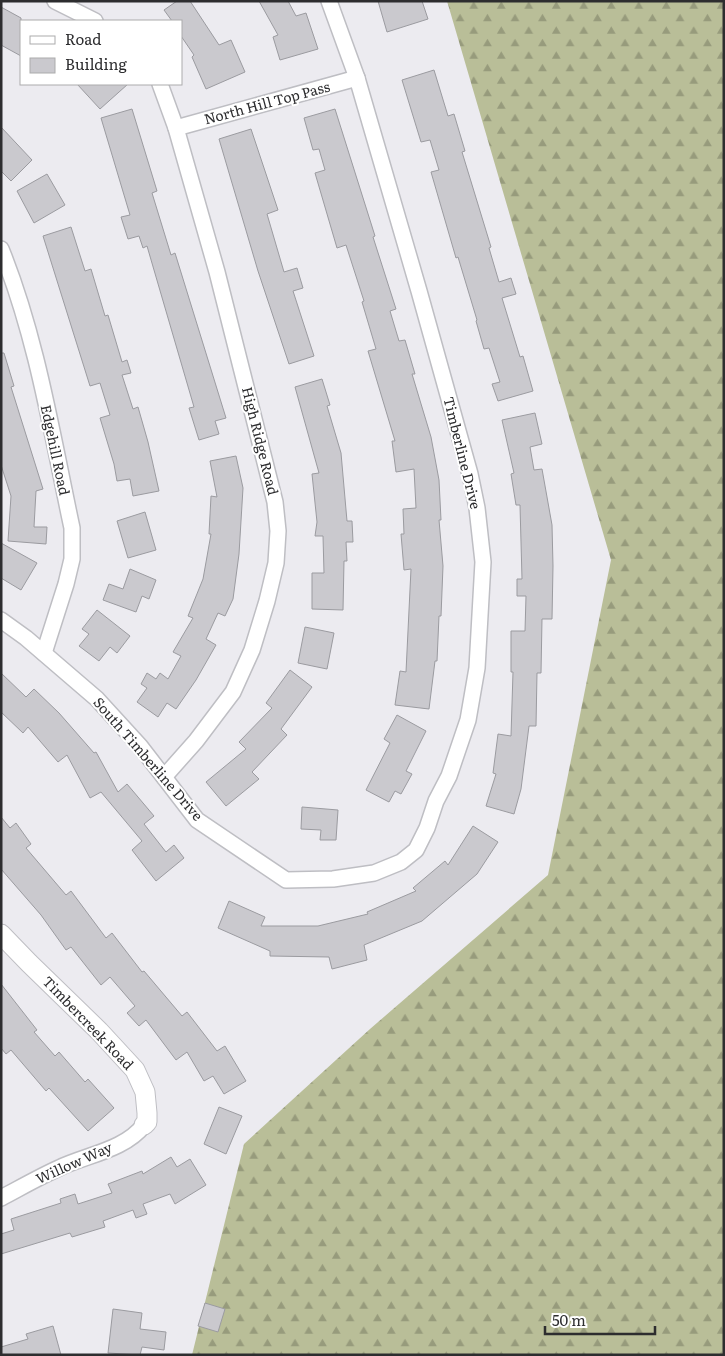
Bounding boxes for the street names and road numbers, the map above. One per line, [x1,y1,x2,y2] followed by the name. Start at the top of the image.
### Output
[202,76,332,128] street label: North Hill Top Pass
[238,384,284,497] street label: High Ridge Road
[439,394,487,511] street label: Timberline Drive
[37,403,75,497] street label: Edgehill Road
[89,692,208,825] street label: South Timberline Drive
[39,971,139,1074] street label: Timbercreek Road
[32,1136,116,1188] street label: Willow Way

